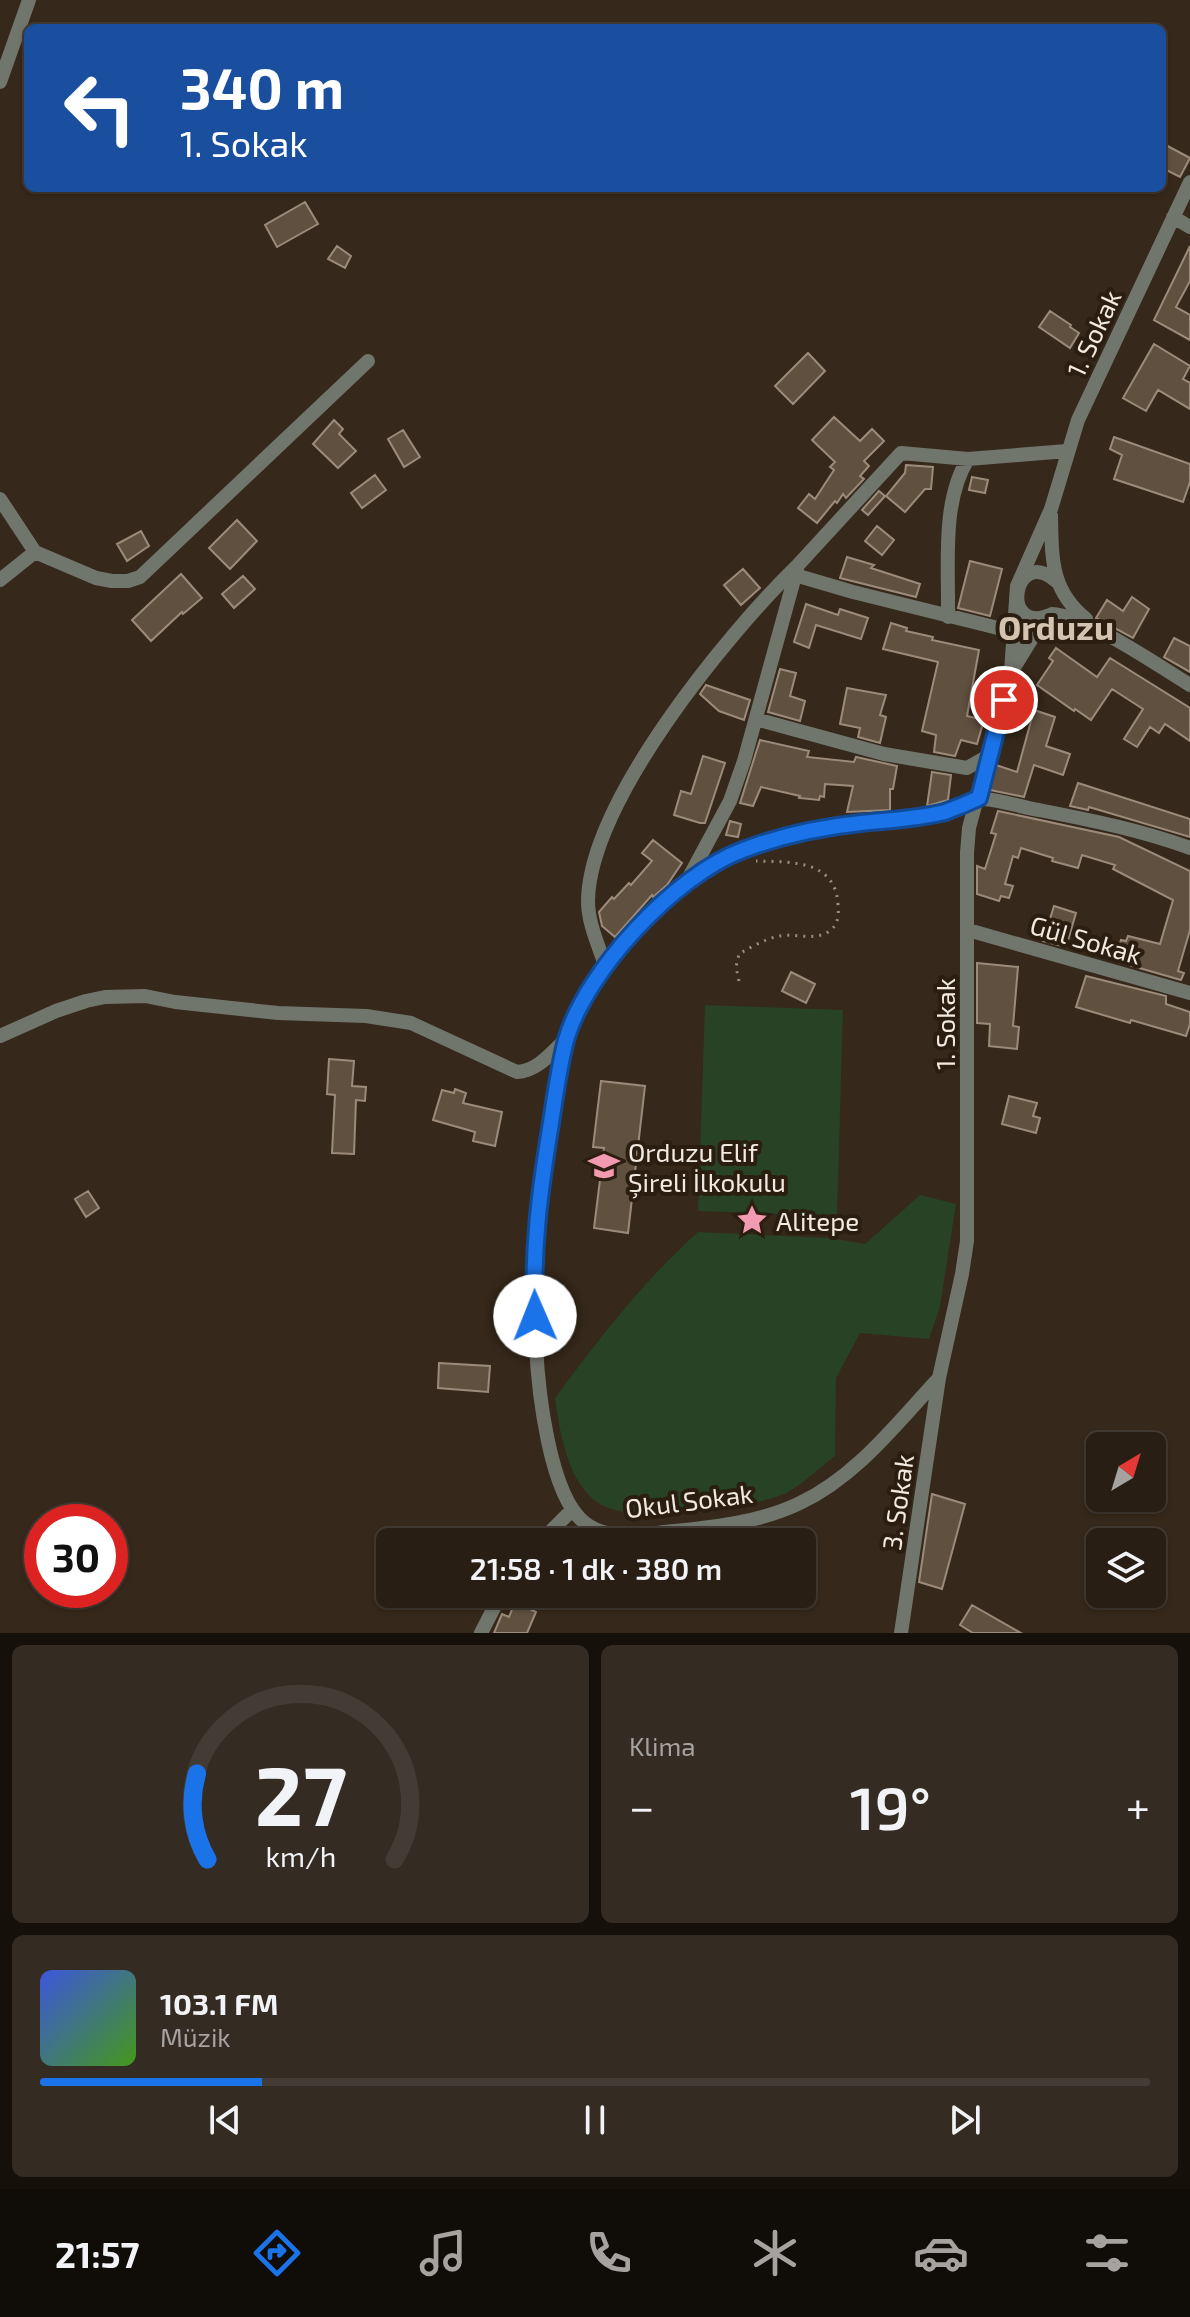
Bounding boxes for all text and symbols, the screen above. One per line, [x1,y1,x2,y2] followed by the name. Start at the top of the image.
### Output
[180,53,344,120] text: 340 m
[48,56,152,160] icon: left
[180,121,308,164] text: 1. Sokak
[1059,285,1127,381] street label: 1. Sokak
[998,606,1114,647] district label: Orduzu
[970,666,1038,734] pin
[982,678,1026,722] icon: arrive
[1027,908,1145,970] street label: Gül Sokak
[929,978,960,1070] street label: 1. Sokak
[628,1136,786,1199] place label: Orduzu Elif Şireli İlkokulu
[587,1149,621,1183] school or university icon: Orduzu Elif Şireli İlkokulu
[735,1203,769,1237] place icon: Alitepe
[776,1205,859,1236] place label: Alitepe
[493,1274,577,1358] position arrow
[1086,1432,1166,1512] north arrow
[1086,1432,1166,1608] map controls
[875,1452,919,1552] street label: 3. Sokak
[623,1477,755,1523] street label: Okul Sokak
[24,1504,128,1608] speed limit sign: 30
[1086,1528,1166,1608] button: layers
[470,1550,722,1586] text: 21:58 · 1 dk · 380 m
[629,1730,696,1761] text: Klima
[254,1743,347,1843] text: 27
[850,1770,931,1842] text: 19°
[629,1779,655,1832] text: −
[1126,1779,1150,1832] text: +
[265,1838,336,1873] text: km/h
[160,1985,279,2021] text: 103.1 FM
[160,2021,231,2052] text: Müzik
[203,2098,247,2142] icon: previous
[573,2098,617,2142] icon: pause
[943,2098,987,2142] icon: next
[249,2225,305,2281] icon: directions
[415,2225,471,2281] icon: music
[581,2225,637,2281] icon: phone
[747,2225,803,2281] icon: climate
[913,2225,969,2281] icon: car
[1079,2225,1135,2281] icon: filters
[55,2232,140,2275] text: 21:57

